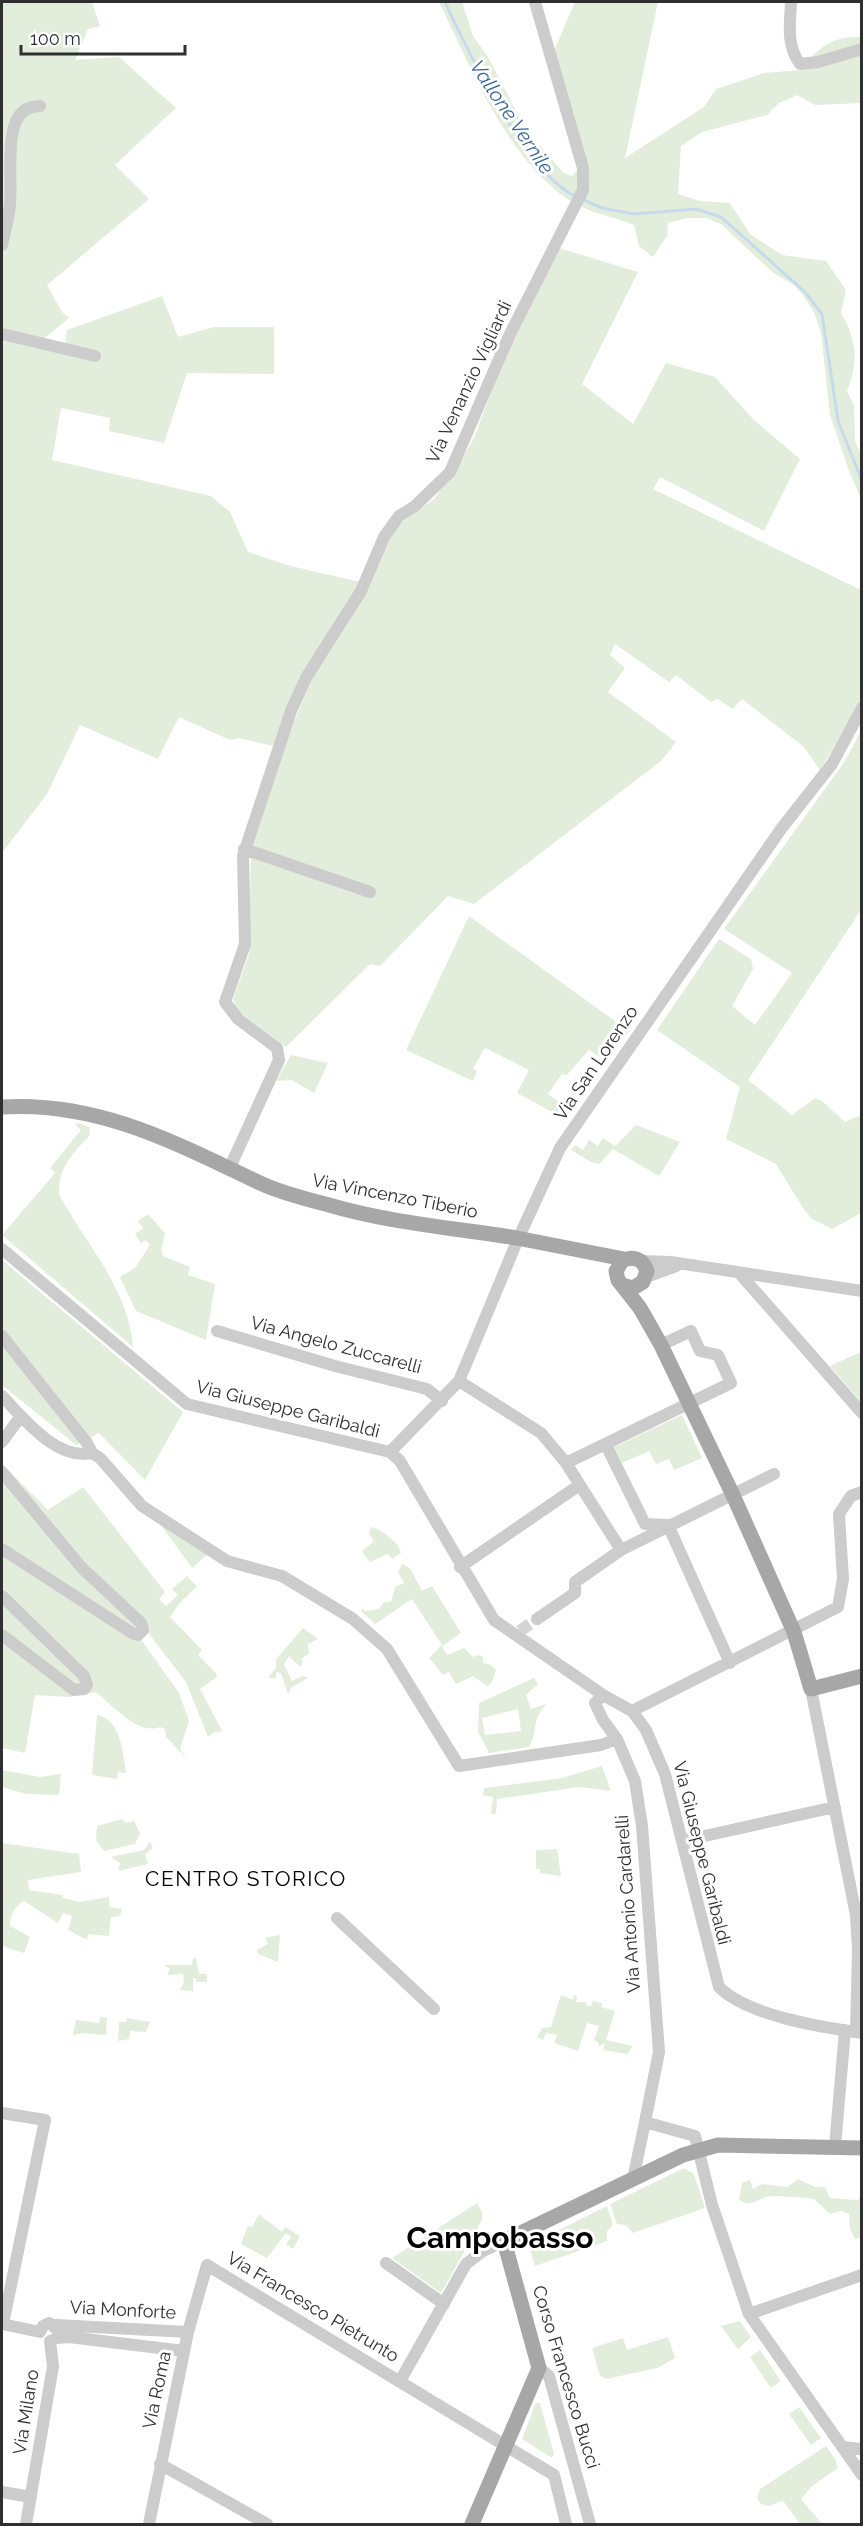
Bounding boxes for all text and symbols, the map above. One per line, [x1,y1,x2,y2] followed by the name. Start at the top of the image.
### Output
[21,18,184,56] scale bar
[30,28,81,49] text: 100 m
[465,55,559,179] water label: Vallone Vernile
[422,297,515,466] street label: Via Venanzio Vigliardi
[549,1001,642,1124] street label: Via San Lorenzo
[310,1169,480,1222] street label: Via Vincenzo Tiberio
[248,1312,424,1377] street label: Via Angelo Zuccarelli
[194,1376,382,1442] street label: Via Giuseppe Garibaldi
[669,1759,735,1947] street label: Via Giuseppe Garibaldi
[611,1814,644,1994] street label: Via Antonio Cardarelli
[145,1866,347,1891] district label: CENTRO STORICO
[407,2220,594,2255] district label: Campobasso
[223,2247,403,2366] street label: Via Francesco Pietrunto
[529,2283,604,2471] street label: Corso Francesco Bucci
[69,2296,177,2323] street label: Via Monforte
[138,2349,175,2431] street label: Via Roma
[8,2367,43,2456] street label: Via Milano

